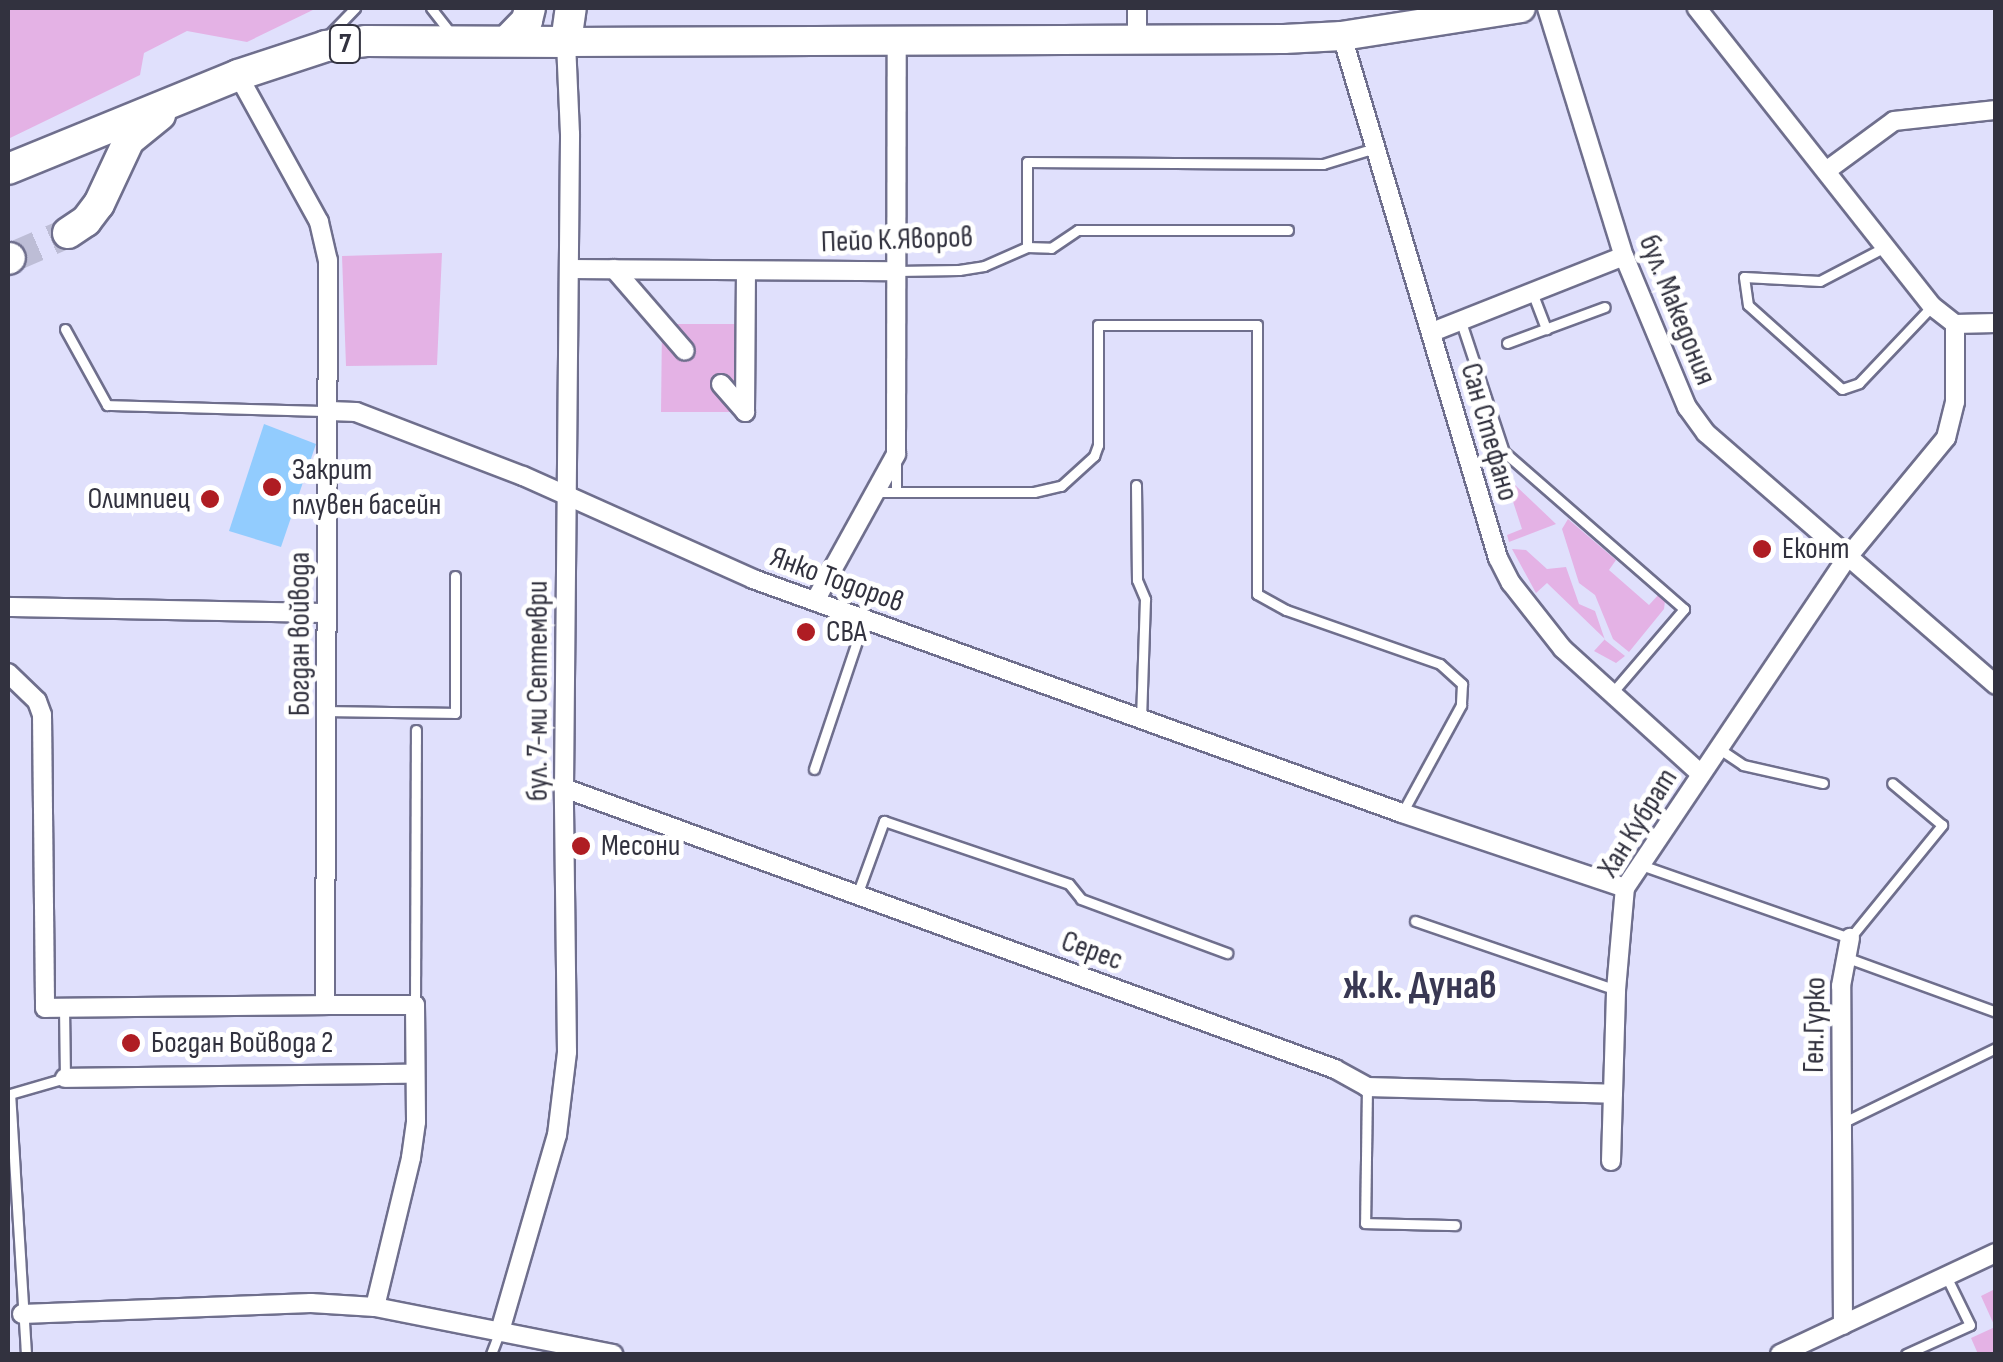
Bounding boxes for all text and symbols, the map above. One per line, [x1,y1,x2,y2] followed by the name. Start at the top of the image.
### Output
[328,21,362,67] road number: 7
[820,219,974,261] street label: Пейо К.Яворов
[1631,230,1723,390] street label: бул. Македония
[1452,359,1526,505] street label: Сан Стефано
[292,452,441,522] place label: Закрит плувен басейн
[261,476,283,498] marker: Закрит плувен басейн
[88,481,190,517] place label: Олимпиец
[199,488,221,510] marker: Олимпиец
[1782,531,1850,567] place label: Еконт
[1751,538,1773,560] marker: Еконт
[765,539,909,621] street label: Янко Тодоров
[282,552,318,716] street label: Богдан войвода
[520,581,556,801] street label: бул. 7-ми Септември
[826,614,867,650] place label: CBA
[795,621,817,643] marker: CBA
[1591,762,1685,884] street label: Хан Кубрат
[601,828,680,864] place label: Месони
[570,835,592,857] marker: Месони
[1056,923,1128,979] street label: Серес
[1343,962,1497,1010] district label: ж.к. Дунав
[1796,977,1834,1073] street label: Ген.Гурко
[151,1025,333,1061] place label: Богдан Войвода 2
[120,1032,142,1054] marker: Богдан Войвода 2

